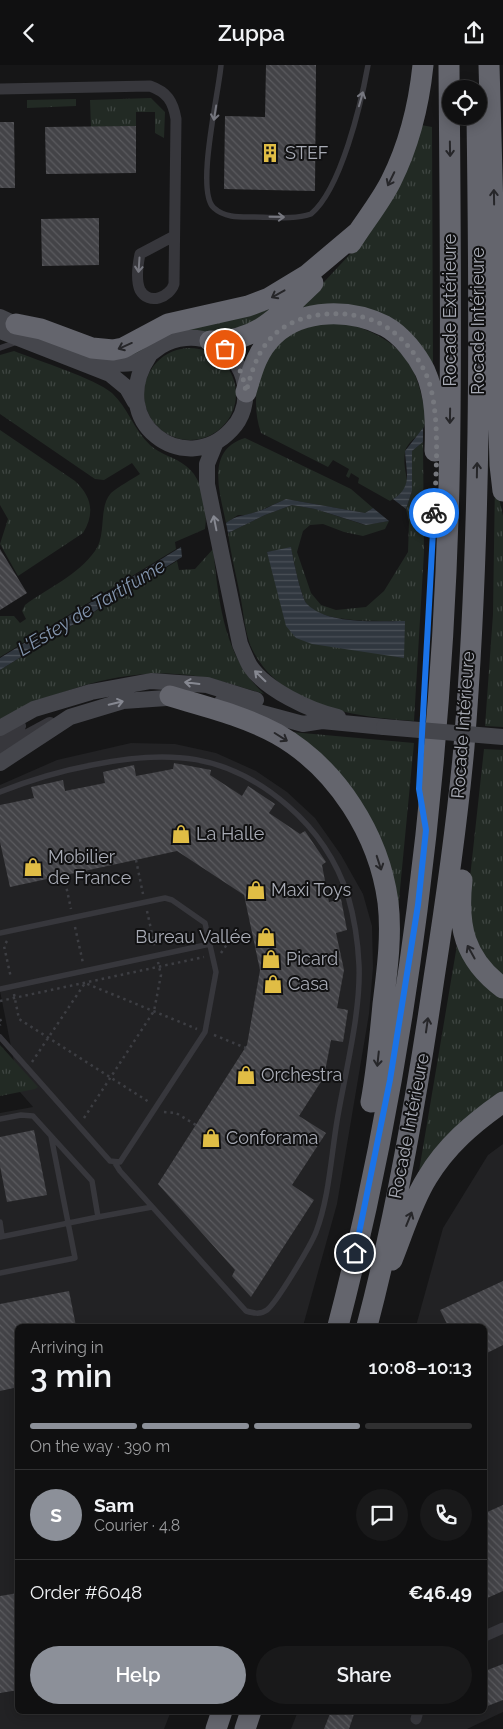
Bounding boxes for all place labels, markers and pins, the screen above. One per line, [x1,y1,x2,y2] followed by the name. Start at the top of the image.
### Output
[259,142,281,164] building icon: STEF
[285,142,328,163] place label: STEF
[204,328,246,370] pin
[170,823,192,845] shop icon: La Halle
[196,823,265,844] place label: La Halle
[48,846,132,888] place label: Mobilier de France
[22,856,44,878] shop icon: Mobilier de France
[245,879,267,901] shop icon: Maxi Toys
[271,879,351,900] place label: Maxi Toys
[135,926,251,947] place label: Bureau Vallée
[255,926,277,948] shop icon: Bureau Vallée
[260,948,282,970] shop icon: Picard
[286,948,338,969] place label: Picard
[262,973,284,995] shop icon: Casa
[288,973,329,994] place label: Casa
[235,1064,257,1086] shop icon: Orchestra
[261,1064,342,1085] place label: Orchestra
[200,1127,222,1149] shop icon: Conforama
[226,1127,318,1148] place label: Conforama
[334,1232,376,1274] pin

